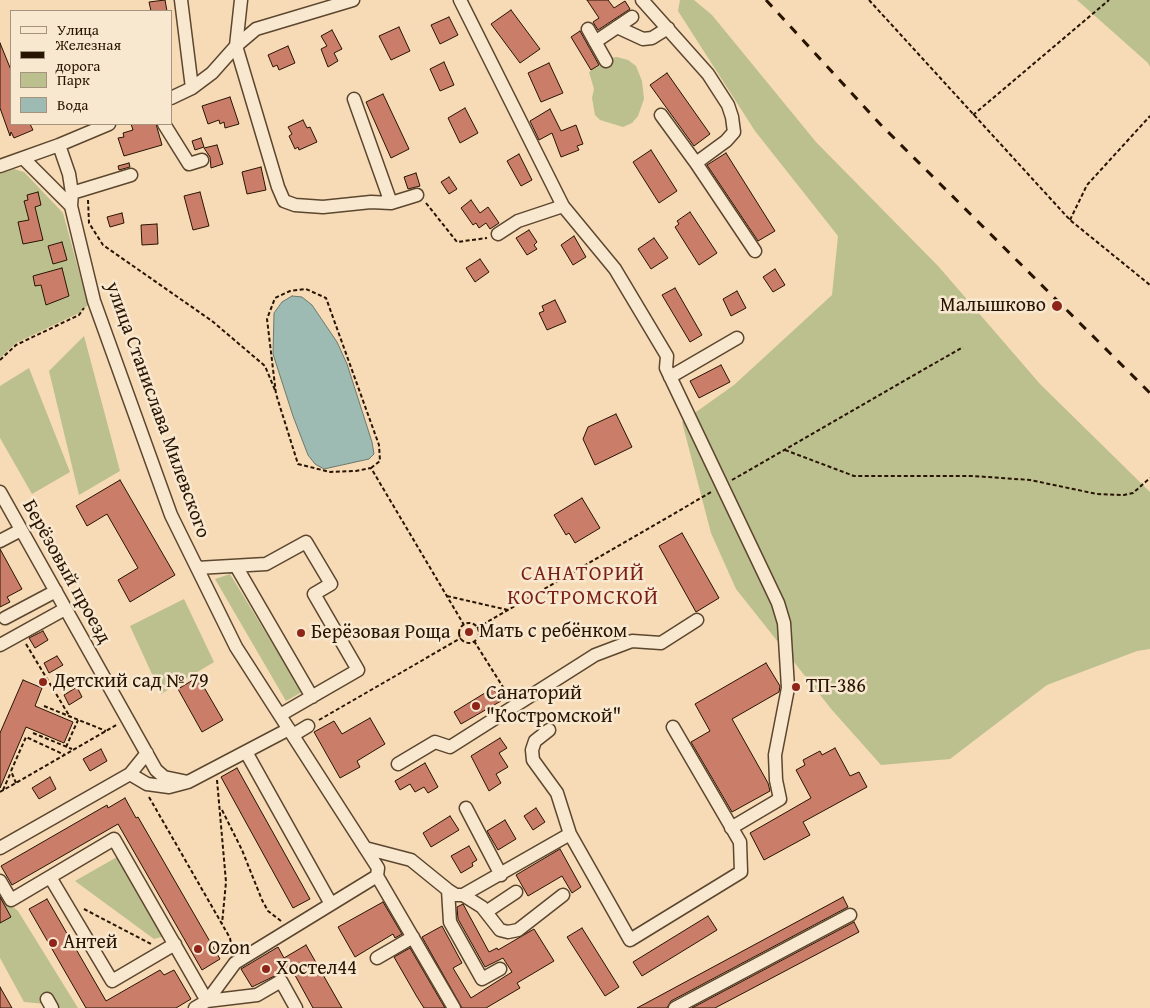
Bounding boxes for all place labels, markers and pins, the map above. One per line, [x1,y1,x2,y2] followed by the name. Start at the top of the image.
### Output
[940,294,1046,318] place label: Малышково
[1050,299,1064,313] marker: Малышково
[479,620,627,644] place label: Мать с ребёнком
[311,621,451,645] place label: Берёзовая Роща
[463,626,475,638] marker: Мать с ребёнком
[295,627,307,639] marker: Берёзовая Роща
[53,670,209,694] place label: Детский сад № 79
[806,675,866,699] place label: ТП-386
[37,676,49,688] marker: Детский сад № 79
[790,681,802,693] marker: ТП-386
[486,682,621,729] place label: Санаторий "Костромской"
[470,700,482,712] marker: Санаторий "Костромской"
[63,931,118,955] place label: Антей
[47,937,59,949] marker: Антей
[208,937,250,961] place label: Ozon
[192,943,204,955] marker: Ozon
[276,957,357,981] place label: Хостел44
[260,963,272,975] marker: Хостел44

